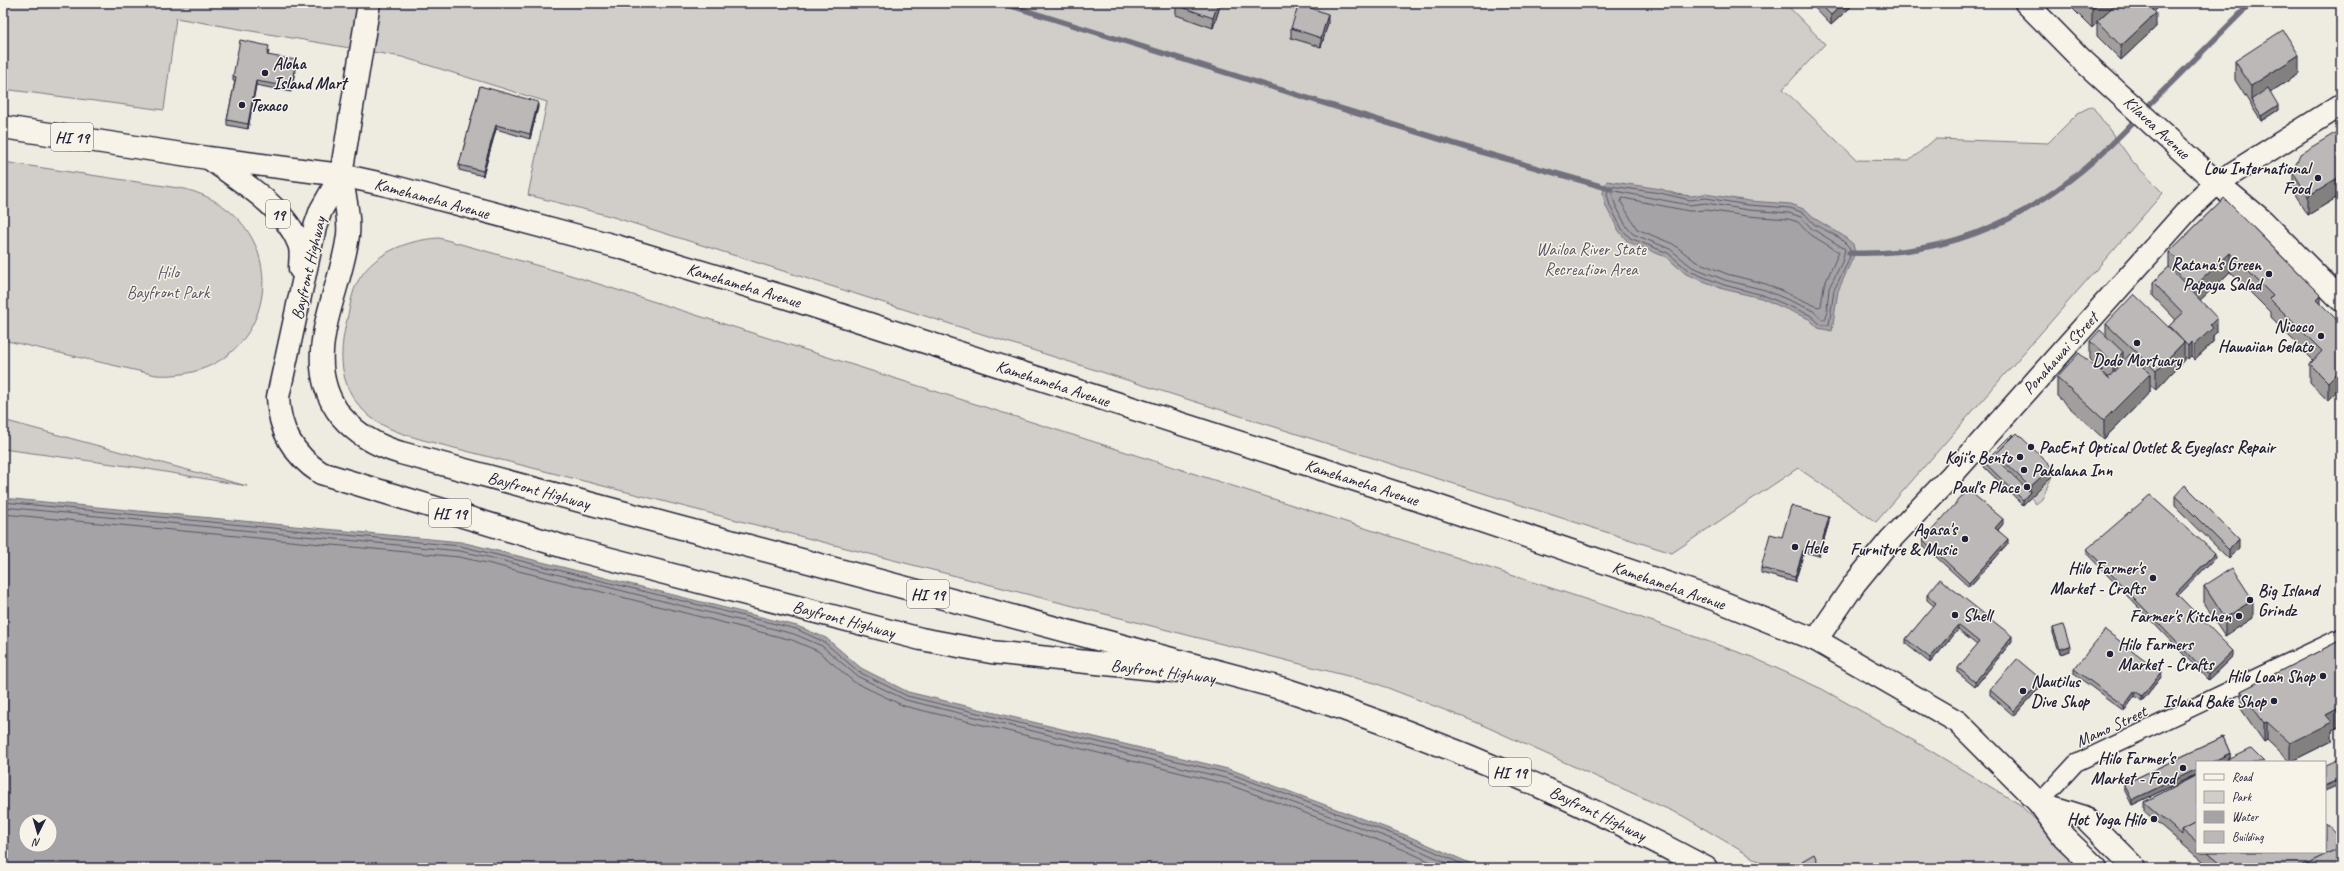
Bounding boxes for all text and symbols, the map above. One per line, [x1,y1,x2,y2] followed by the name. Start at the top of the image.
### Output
[273,53,349,94] place label: Aloha Island Mart
[260,68,270,78] marker: Aloha Island Mart
[2119,91,2195,164] street label: Kilauea Avenue
[250,95,289,116] place label: Texaco
[237,100,247,110] marker: Texaco
[51,123,93,151] road number: HI 19
[2204,158,2313,199] place label: Low International Food
[372,173,493,224] street label: Kamehameha Avenue
[2313,173,2323,183] marker: Low International Food
[266,200,290,228] road number: 19
[286,213,331,322] street label: Bayfront Highway
[1536,239,1647,280] park label: Wailoa River State Recreation Area
[2171,254,2264,295] place label: Ratana's Green Papaya Salad
[684,258,805,313] street label: Kamehameha Avenue
[127,262,211,303] park label: Hilo Bayfront Park
[2264,269,2274,279] marker: Ratana's Green Papaya Salad
[2018,306,2104,399] street label: Ponahawai Street
[2218,316,2315,357] place label: Nicoco Hawaiian Gelato
[2316,331,2326,341] marker: Nicoco Hawaiian Gelato
[2132,338,2142,348] marker: Dodo Mortuary
[2093,350,2183,371] place label: Dodo Mortuary
[994,355,1114,412] street label: Kamehameha Avenue
[2039,437,2277,458] place label: PacEnt Optical Outlet & Eyeglass Repair
[2026,442,2036,452] marker: PacEnt Optical Outlet & Eyeglass Repair
[1945,447,2014,468] place label: Koji's Bento
[2015,452,2025,462] marker: Koji's Bento
[1303,454,1423,511] street label: Kamehameha Avenue
[2032,460,2113,481] place label: Pakalana Inn
[2019,465,2029,475] marker: Pakalana Inn
[486,467,593,515] street label: Bayfront Highway
[1952,477,2020,498] place label: Paul's Place
[2022,482,2032,492] marker: Paul's Place
[429,499,471,527] road number: HI 19
[1850,519,1959,560] place label: Agasa's Furniture & Music
[1960,534,1970,544] marker: Agasa's Furniture & Music
[1803,537,1829,558] place label: Hele
[1790,542,1800,552] marker: Hele
[1610,556,1729,615] street label: Kamehameha Avenue
[2050,558,2147,599] place label: Hilo Farmer's Market - Crafts
[2148,573,2158,583] marker: Hilo Farmer's Market - Crafts
[907,580,949,608] road number: HI 19
[2258,580,2321,621] place label: Big Island Grindz
[2245,595,2255,605] marker: Big Island Grindz
[791,596,898,644] street label: Bayfront Highway
[1963,605,1995,626] place label: Shell
[2130,606,2232,627] place label: Farmer's Kitchen
[1950,610,1960,620] marker: Shell
[2234,611,2244,621] marker: Farmer's Kitchen
[2118,634,2215,675] place label: Hilo Farmers Market - Crafts
[2105,649,2115,659] marker: Hilo Farmers Market - Crafts
[1110,655,1217,688] street label: Bayfront Highway
[2227,666,2317,687] place label: Hilo Loan Shop
[2031,671,2091,712] place label: Nautilus Dive Shop
[2318,671,2328,681] marker: Hilo Loan Shop
[2018,686,2028,696] marker: Nautilus Dive Shop
[2163,691,2268,712] place label: Island Bake Shop
[2269,696,2279,706] marker: Island Bake Shop
[2072,700,2152,752] street label: Mamo Street
[2091,748,2178,789] place label: Hilo Farmer's Market - Food
[1489,758,1531,786] road number: HI 19
[2196,761,2326,853] legend
[2178,763,2188,773] marker: Hilo Farmer's Market - Food
[2232,769,2254,785] text: Road
[1546,781,1651,846] street label: Bayfront Highway
[2232,789,2253,805] text: Park
[2067,809,2148,830] place label: Hot Yoga Hilo
[2232,809,2260,825] text: Water
[18,813,58,853] north arrow
[2149,814,2159,824] marker: Hot Yoga Hilo
[2232,829,2264,845] text: Building
[31,836,41,850] text: N

